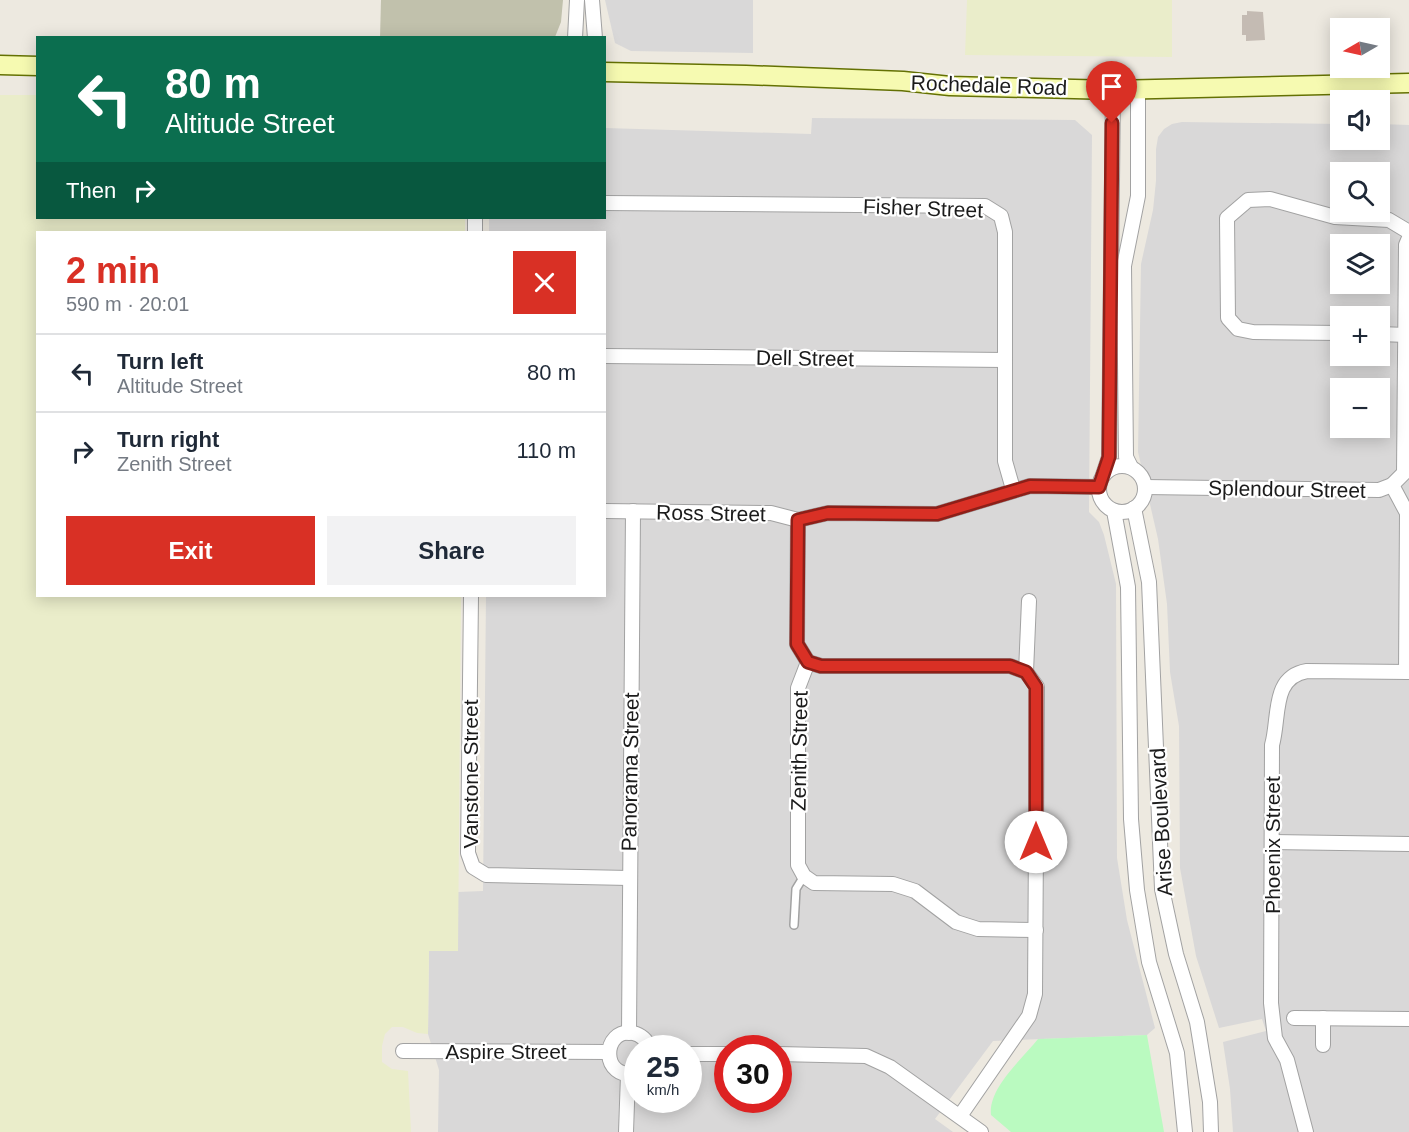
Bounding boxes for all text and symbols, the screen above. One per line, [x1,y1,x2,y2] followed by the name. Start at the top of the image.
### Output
[1330,18,1390,78] north arrow
[1330,18,1390,438] map controls
[66,60,144,138] icon: left
[165,60,261,107] text: 80 m
[1086,61,1137,123] pin
[1095,70,1128,103] icon: arrive
[910,71,1068,99] street label: Rochedale Road
[1330,90,1390,150] button: sound
[165,109,335,139] text: Altitude Street
[1330,162,1390,222] button: search
[128,174,161,207] icon: right
[66,178,116,203] text: Then
[863,194,984,222] street label: Fisher Street
[1330,234,1390,294] button: layers
[66,250,160,291] text: 2 min
[513,251,576,314] button: close
[66,293,189,315] text: 590 m · 20:01
[1330,306,1390,366] button: +
[756,346,854,370] street label: Dell Street
[117,349,203,374] text: Turn left
[66,357,99,390] icon: left
[527,360,576,385] text: 80 m
[117,375,243,397] text: Altitude Street
[1330,378,1390,438] button: −
[117,427,219,452] text: Turn right
[66,435,99,468] icon: right
[516,438,576,463] text: 110 m
[117,453,232,475] text: Zenith Street
[1208,476,1366,502] street label: Splendour Street
[656,501,766,525] street label: Ross Street
[66,516,315,585] button: Exit
[327,516,576,585] button: Share
[786,691,812,811] street label: Zenith Street
[617,692,643,852] street label: Panorama Street
[459,699,482,849] street label: Vanstone Street
[1146,747,1176,897] street label: Arise Boulevard
[1261,776,1284,914] street label: Phoenix Street
[1004,810,1068,874] position arrow
[714,1035,792,1113] speed limit sign: 30
[445,1040,567,1063] street label: Aspire Street
[646,1050,680,1083] text: 25
[647,1081,679,1098] text: km/h

